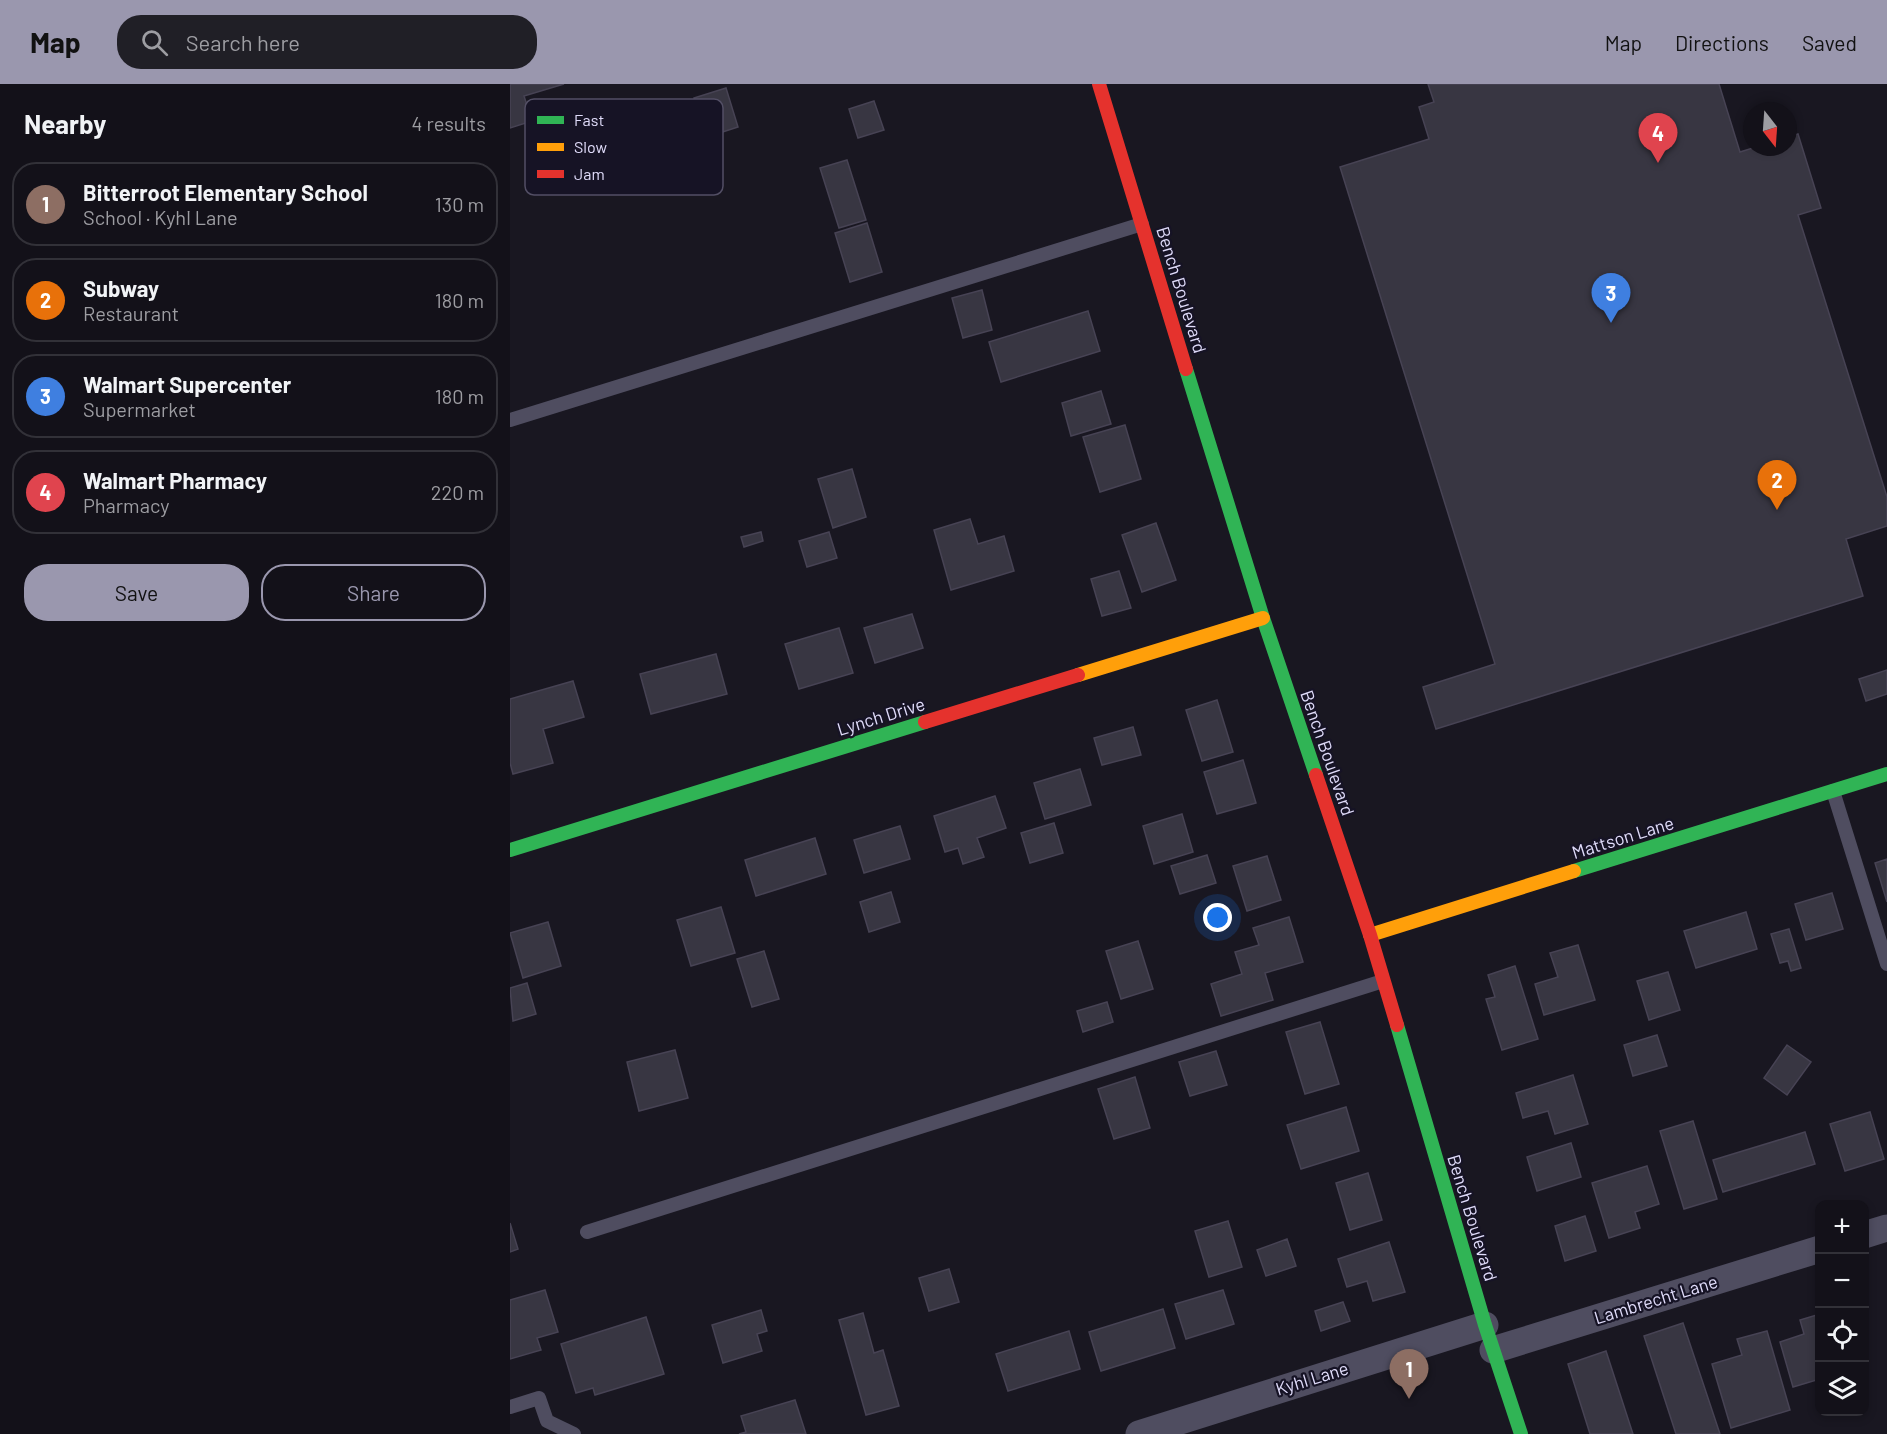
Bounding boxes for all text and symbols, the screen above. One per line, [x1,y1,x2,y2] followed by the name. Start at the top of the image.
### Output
[117,15,537,69] search box
[30,25,81,59] text: Map
[138,26,171,59] icon: search
[186,29,300,55] text: Search here
[1605,30,1642,55] text: Map
[1675,30,1769,55] text: Directions
[1802,30,1857,55] text: Saved
[525,99,723,195] legend
[1743,102,1797,156] north arrow
[24,108,106,139] text: Nearby
[574,110,604,129] text: Fast
[411,111,486,135] text: 4 results
[1638,113,1678,163] pin: 4
[574,137,607,156] text: Slow
[574,164,605,183] text: Jam
[83,179,368,205] text: Bitterroot Elementary School
[42,192,49,216] text: 1
[435,192,484,216] text: 130 m
[83,205,238,229] text: School · Kyhl Lane
[1152,224,1212,356] street label: Bench Boulevard
[1592,274,1630,323] pin: 3
[83,275,159,301] text: Subway
[40,288,51,312] text: 2
[435,288,484,312] text: 180 m
[83,301,179,325] text: Restaurant
[83,371,291,397] text: Walmart Supercenter
[40,384,51,408] text: 3
[435,384,484,408] text: 180 m
[83,397,196,421] text: Supermarket
[1758,460,1796,510] pin: 2
[83,467,267,493] text: Walmart Pharmacy
[39,480,52,504] text: 4
[431,480,484,504] text: 220 m
[83,493,169,517] text: Pharmacy
[24,564,249,621] button: Save
[261,564,486,621] button: Share
[1296,687,1360,818] street label: Bench Boulevard
[834,692,927,740] street label: Lynch Drive
[1569,811,1676,863] street label: Mattson Lane
[1203,903,1232,932] your location
[1443,1152,1503,1284] street label: Bench Boulevard
[1815,1200,1869,1416] map controls
[1815,1200,1869,1254] button: +
[1815,1254,1869,1308] button: −
[1591,1270,1720,1328] street label: Lambrecht Lane
[1815,1308,1869,1362] button: locate
[1390,1350,1428,1399] pin: 1
[1273,1357,1351,1400] street label: Kyhl Lane
[1815,1362,1869,1416] button: layers

